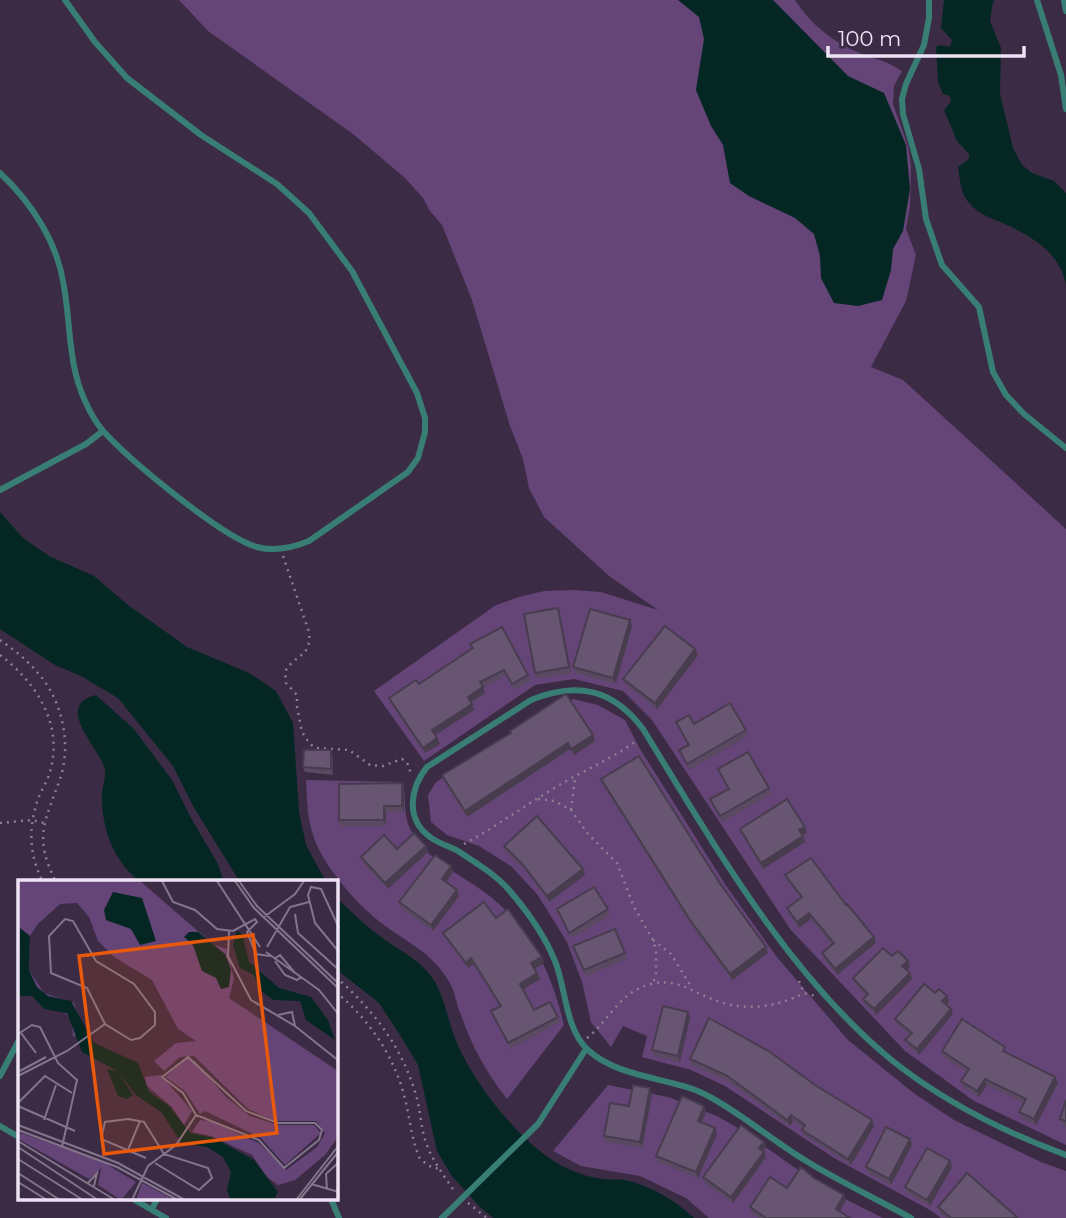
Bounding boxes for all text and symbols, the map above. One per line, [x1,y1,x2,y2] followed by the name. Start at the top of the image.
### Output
[828,14,1024,58] scale bar
[838,26,901,51] text: 100 m
[18,880,338,1200] inset map

